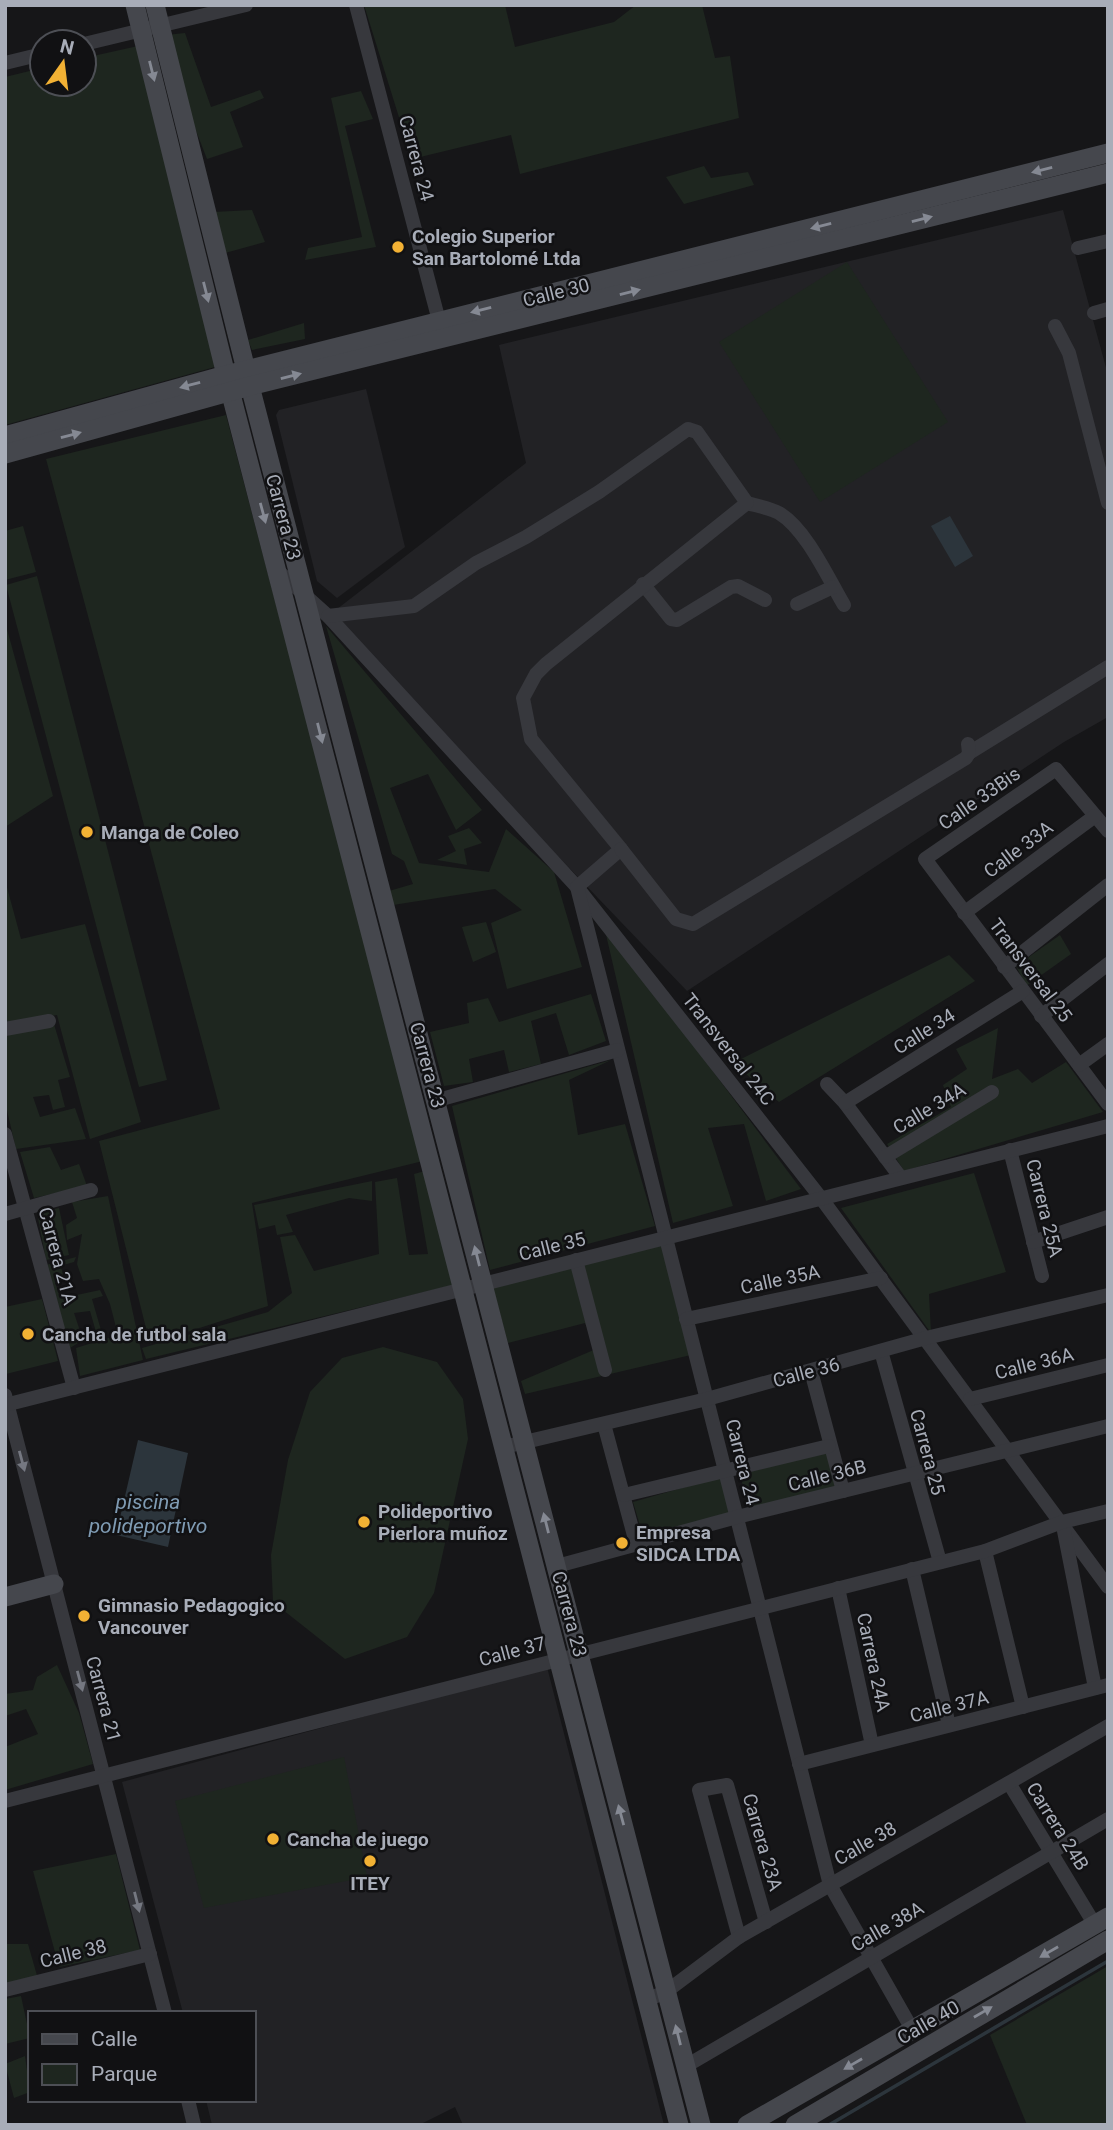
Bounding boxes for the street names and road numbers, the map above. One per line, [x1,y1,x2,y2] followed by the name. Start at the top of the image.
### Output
[394,113,439,204] street label: Carrera 24
[520,273,592,312] street label: Calle 30
[261,472,306,563] street label: Carrera 23
[934,762,1025,835] street label: Calle 33Bis
[979,816,1058,883] street label: Calle 33A
[984,914,1077,1027] street label: Transversal 25
[678,989,780,1110] street label: Transversal 24C
[889,1003,959,1059] street label: Calle 34
[405,1020,450,1111] street label: Carrera 23
[889,1078,970,1139] street label: Calle 34A
[1021,1157,1068,1260] street label: Carrera 25A
[33,1205,82,1308] street label: Carrera 21A
[516,1227,588,1266] street label: Calle 35
[738,1260,822,1299] street label: Calle 35A
[992,1342,1077,1384] street label: Calle 36A
[770,1353,842,1392] street label: Calle 36
[905,1407,950,1498] street label: Carrera 25
[721,1417,764,1508] street label: Carrera 24
[786,1455,869,1496] street label: Calle 36B
[547,1569,592,1660] street label: Carrera 23
[852,1611,895,1714] street label: Carrera 24A
[476,1632,548,1671] street label: Calle 37
[81,1654,126,1745] street label: Carrera 21
[907,1685,992,1727] street label: Calle 37A
[1021,1778,1094,1875] street label: Carrera 24B
[738,1791,788,1894] street label: Carrera 23A
[830,1816,900,1870] street label: Calle 38
[847,1896,928,1957] street label: Calle 38A
[37,1934,109,1973] street label: Calle 38
[893,1995,963,2049] street label: Calle 40

